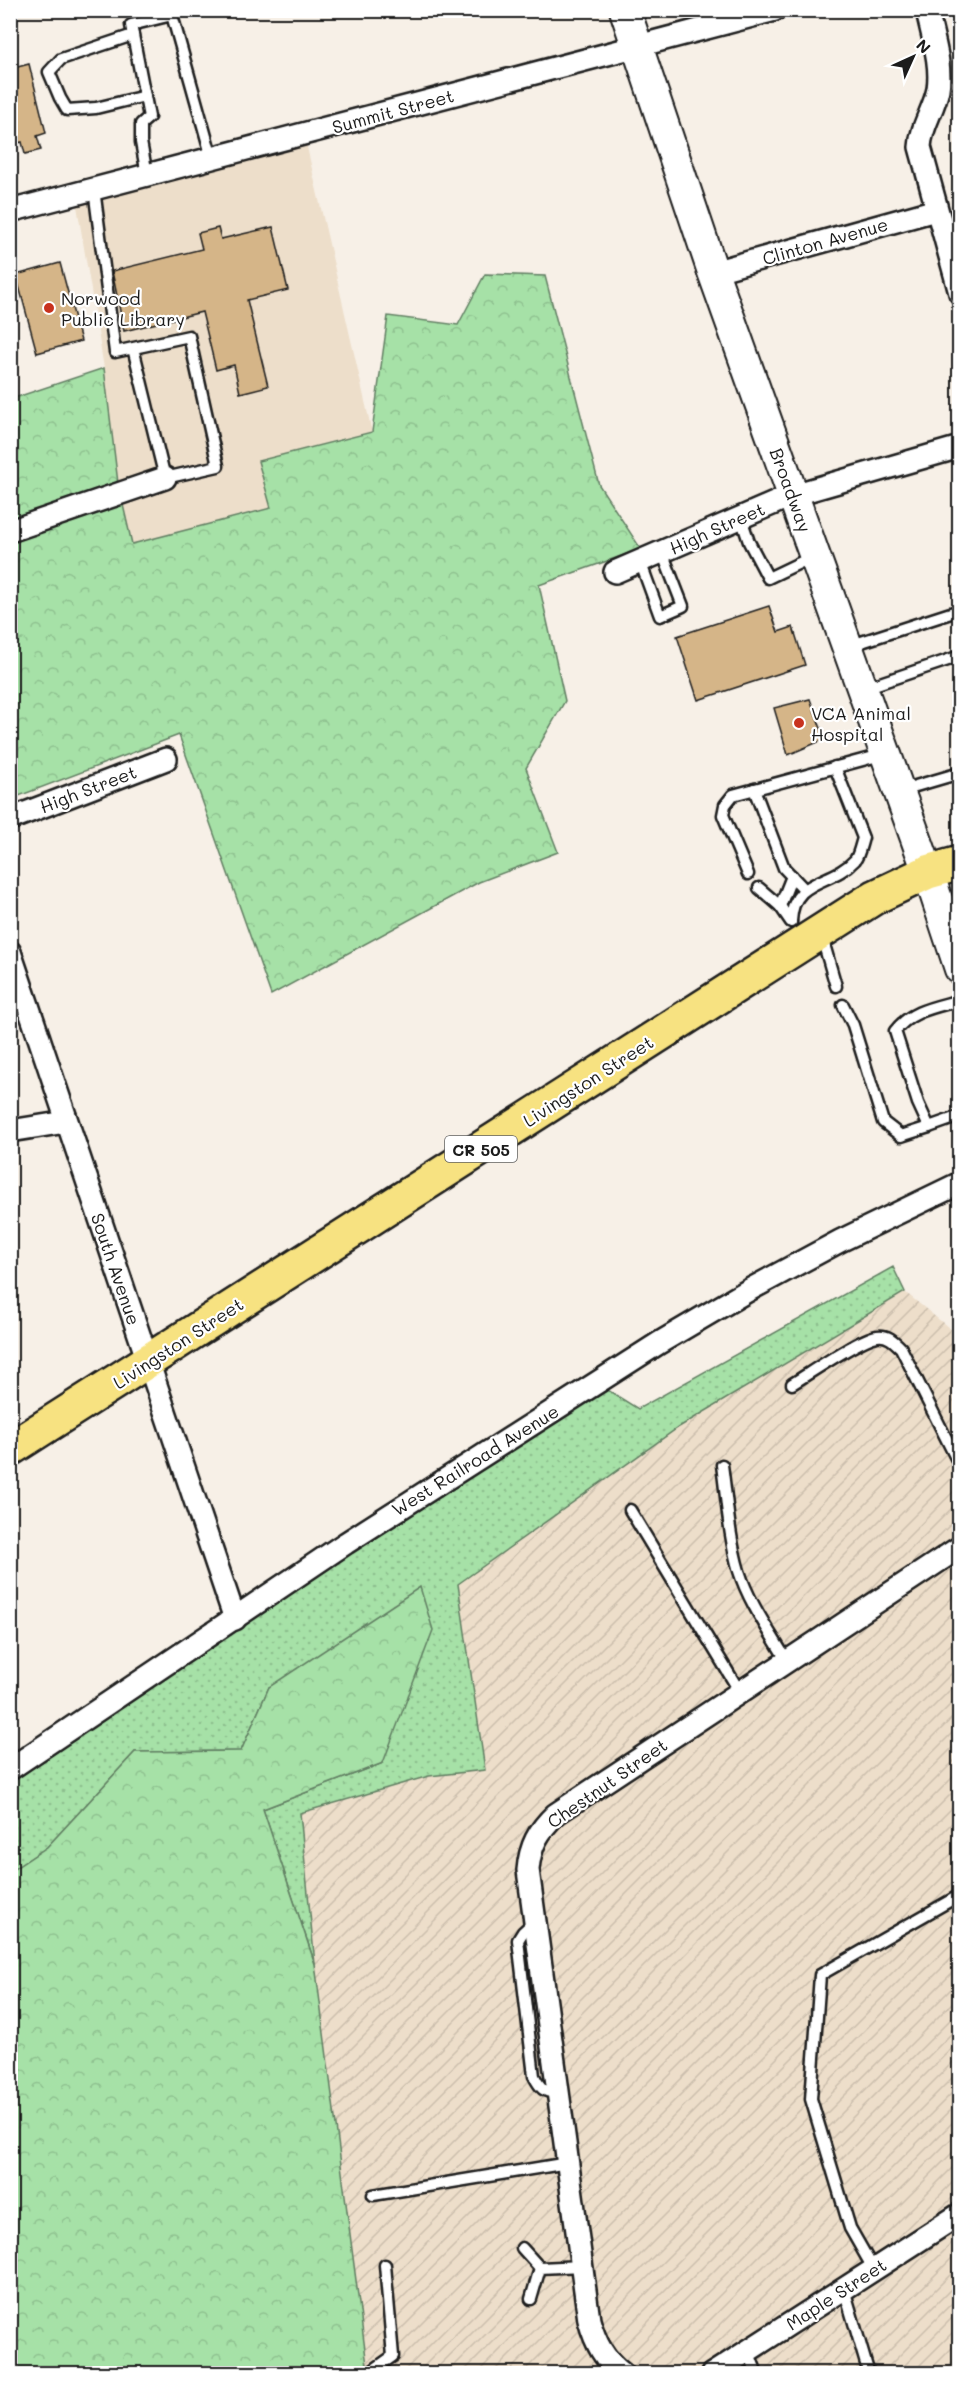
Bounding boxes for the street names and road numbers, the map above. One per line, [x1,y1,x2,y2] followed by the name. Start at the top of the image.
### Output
[329,83,457,139] street label: Summit Street
[759,212,891,270] street label: Clinton Avenue
[765,445,817,535] street label: Broadway
[666,496,768,560] street label: High Street
[36,760,140,818] street label: High Street
[518,1030,658,1132] street label: Livingston Street
[445,1136,517,1162] road number: CR 505
[86,1210,146,1328] street label: South Avenue
[108,1292,248,1394] street label: Livingston Street
[387,1399,563,1521] street label: West Railroad Avenue
[542,1733,672,1833] street label: Chestnut Street
[781,2253,891,2335] street label: Maple Street

